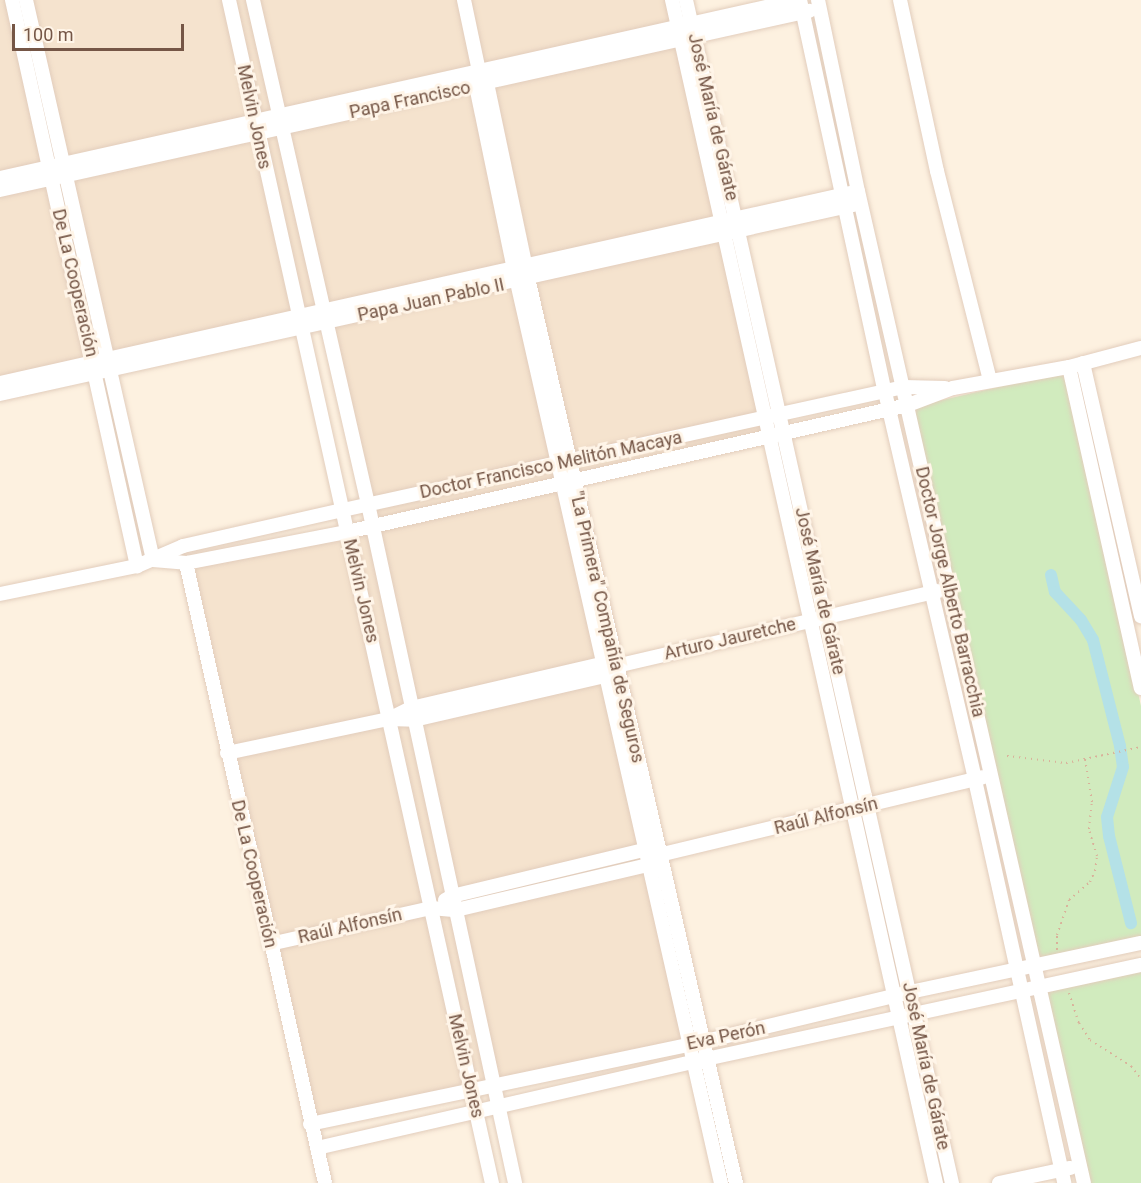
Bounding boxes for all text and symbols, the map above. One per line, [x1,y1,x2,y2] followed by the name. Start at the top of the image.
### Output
[15,12,188,50] scale bar
[23,24,74,45] text: 100 m
[683,31,743,203] street label: José María de Gárate
[232,63,276,171] street label: Melvin Jones
[347,77,473,123] street label: Papa Francisco
[47,207,103,359] street label: De La Cooperación
[356,274,506,326] street label: Papa Juan Pablo II
[418,427,684,503] street label: Doctor Francisco Melitón Macaya
[911,465,989,719] street label: Doctor Jorge Alberto Barracchia
[565,489,649,765] street label: "La Primera" Compañía de Seguros
[790,505,850,677] street label: José María de Gárate
[339,537,383,645] street label: Melvin Jones
[662,613,798,665] street label: Arturo Jauretche
[772,793,880,839] street label: Raúl Alfonsín
[226,798,282,950] street label: De La Cooperación
[296,904,404,948] street label: Raúl Alfonsín
[898,980,954,1152] street label: José María de Gárate
[444,1012,488,1120] street label: Melvin Jones
[685,1017,767,1055] street label: Eva Perón

